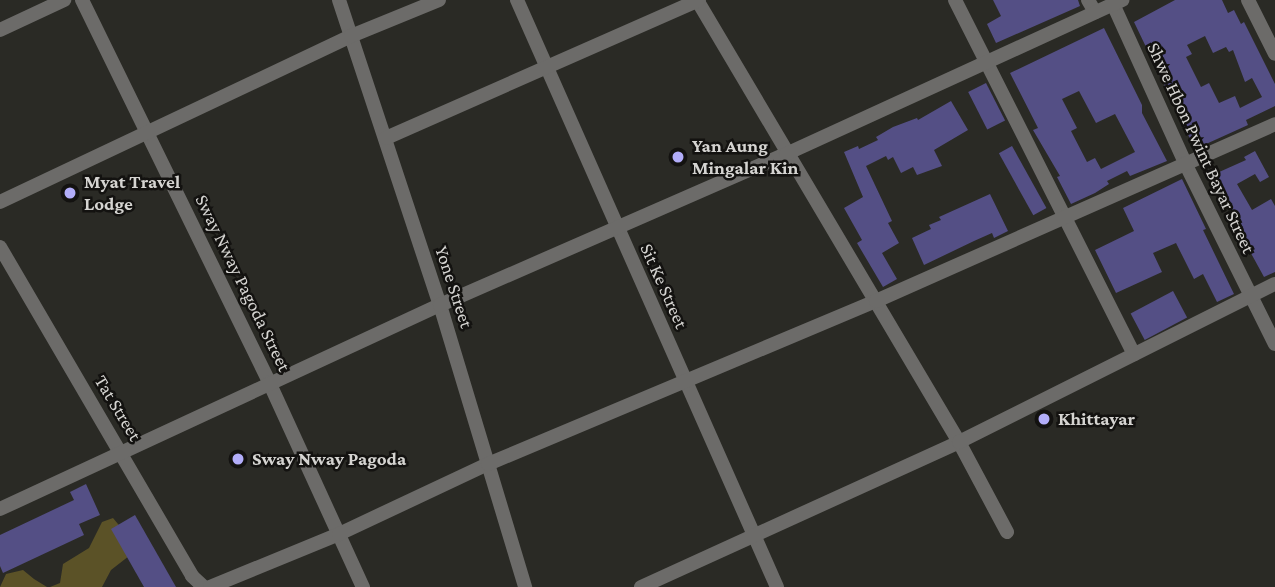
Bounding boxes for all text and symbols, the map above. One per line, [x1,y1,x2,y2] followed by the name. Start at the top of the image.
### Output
[1142,39,1260,257] street label: Shwe Hbon Pwint Bayar Street
[692,135,798,179] place label: Yan Aung Mingalar Kin
[670,149,686,165] marker: Yan Aung Mingalar Kin
[84,171,180,215] place label: Myat Travel Lodge
[62,185,78,201] marker: Myat Travel Lodge
[190,191,296,375] street label: Sway Nway Pagoda Street
[635,240,693,332] street label: Sit Ke Street
[430,243,478,331] street label: Yone Street
[89,371,147,445] street label: Tat Street
[1058,408,1135,430] place label: Khittayar
[1036,411,1052,427] marker: Khittayar
[252,448,406,470] place label: Sway Nway Pagoda
[230,451,246,467] marker: Sway Nway Pagoda

